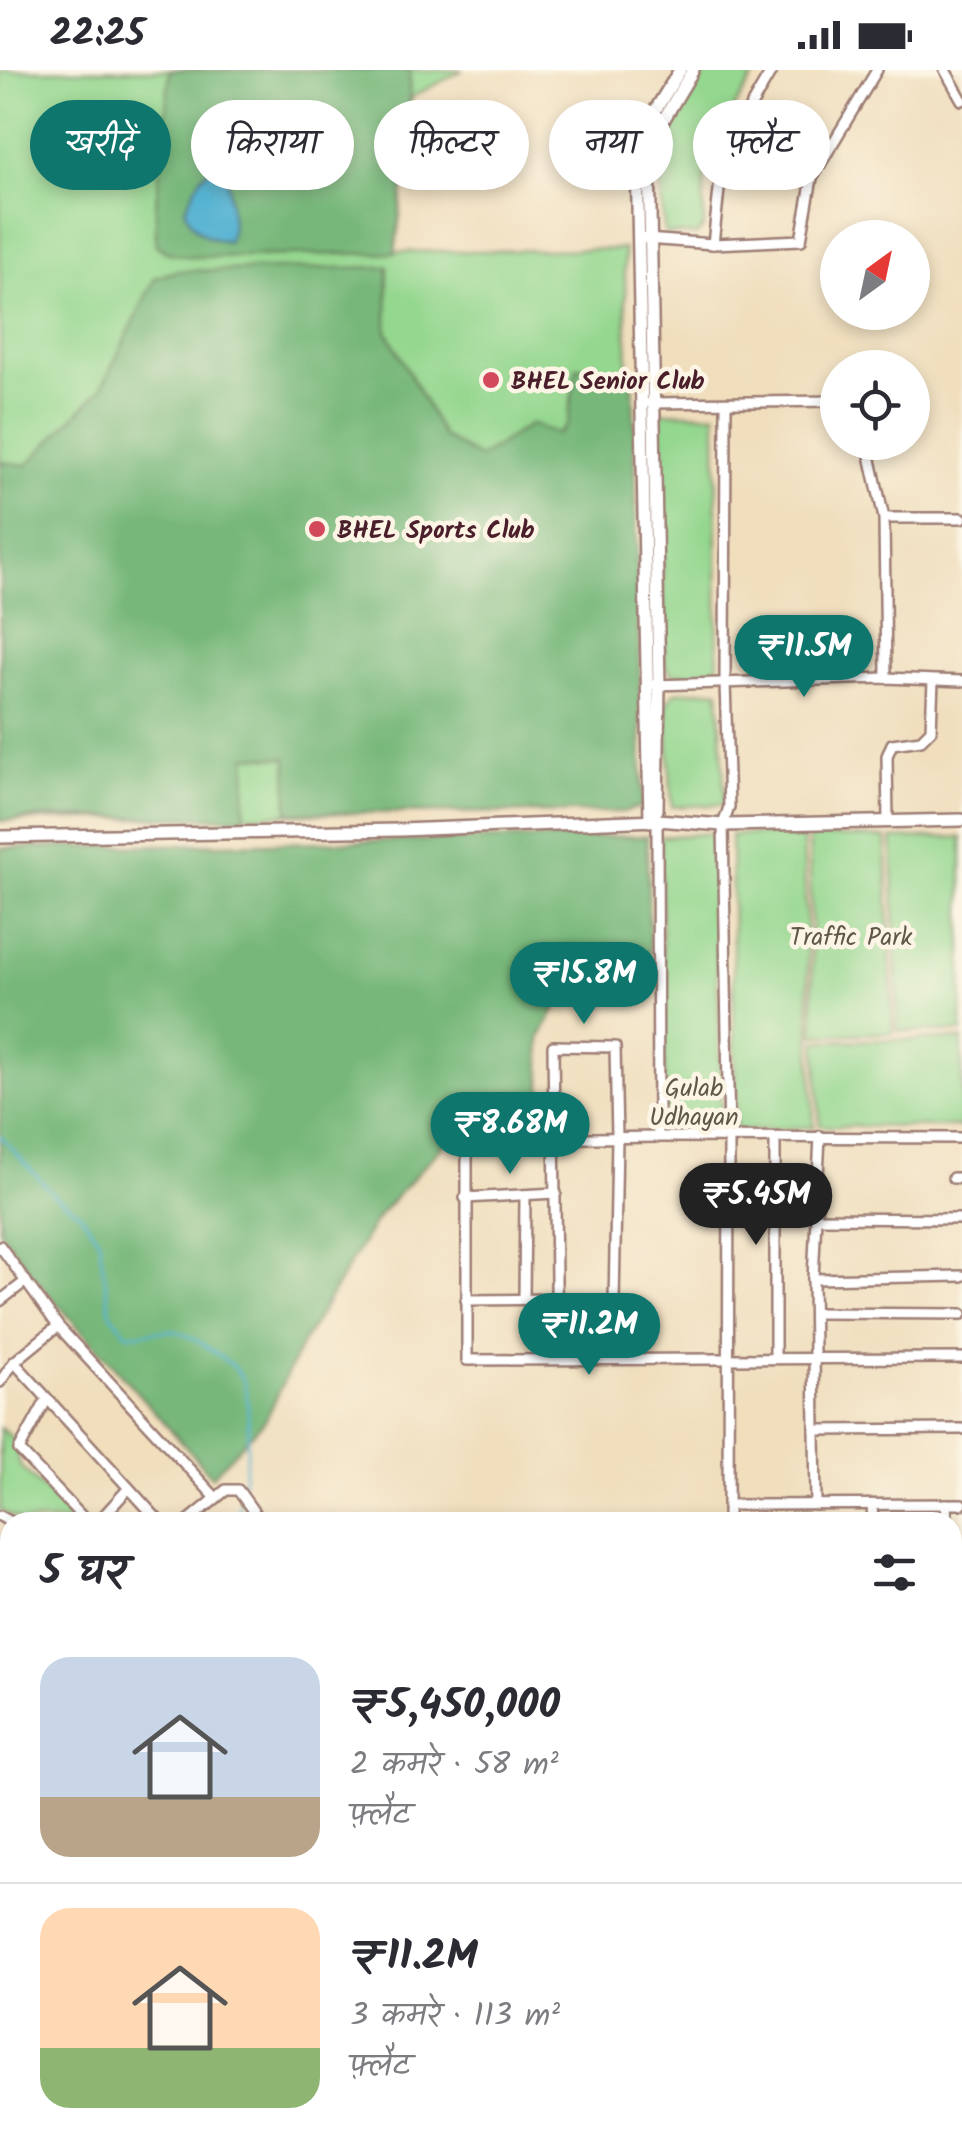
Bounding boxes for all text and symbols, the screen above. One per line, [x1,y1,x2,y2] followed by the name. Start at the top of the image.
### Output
[50,5,145,65] text: 22:25
[30,100,171,190] chip: खरीदें
[191,100,354,190] chip: किराया
[374,100,529,190] chip: फ़िल्टर
[549,100,673,190] chip: नया
[693,100,830,190] chip: फ़्लैट
[820,220,930,330] north arrow
[820,220,930,460] map controls
[820,350,930,460] button: locate
[511,362,705,402] place label: BHEL Senior Club
[480,369,502,391] marker: BHEL Senior Club
[337,511,535,551] place label: BHEL Sports Club
[306,518,328,540] marker: BHEL Sports Club
[723,615,885,700] pin: ₹11.5M
[756,622,852,673] text: ₹11.5M
[790,918,912,958] park label: Traffic Park
[503,942,665,1027] pin: ₹15.8M
[532,949,636,1000] text: ₹15.8M
[649,1069,739,1138] park label: Gulab Udhayan
[429,1092,591,1177] pin: ₹8.68M
[453,1099,567,1150] text: ₹8.68M
[675,1163,837,1248] pin: ₹5.45M
[701,1170,811,1221] text: ₹5.45M
[508,1293,670,1378] pin: ₹11.2M
[540,1300,638,1351] text: ₹11.2M
[40,1539,127,1606] text: 5 घर
[867,1545,922,1600] icon: filters
[350,1673,560,1740] text: ₹5,450,000
[120,1697,240,1817] icon: home
[350,1740,559,1791] text: 2 कमरे · 58 m²
[350,1791,411,1842] text: फ़्लैट
[350,1924,478,1991] text: ₹11.2M
[120,1948,240,2068] icon: home
[350,1991,560,2042] text: 3 कमरे · 113 m²
[350,2042,411,2093] text: फ़्लैट

